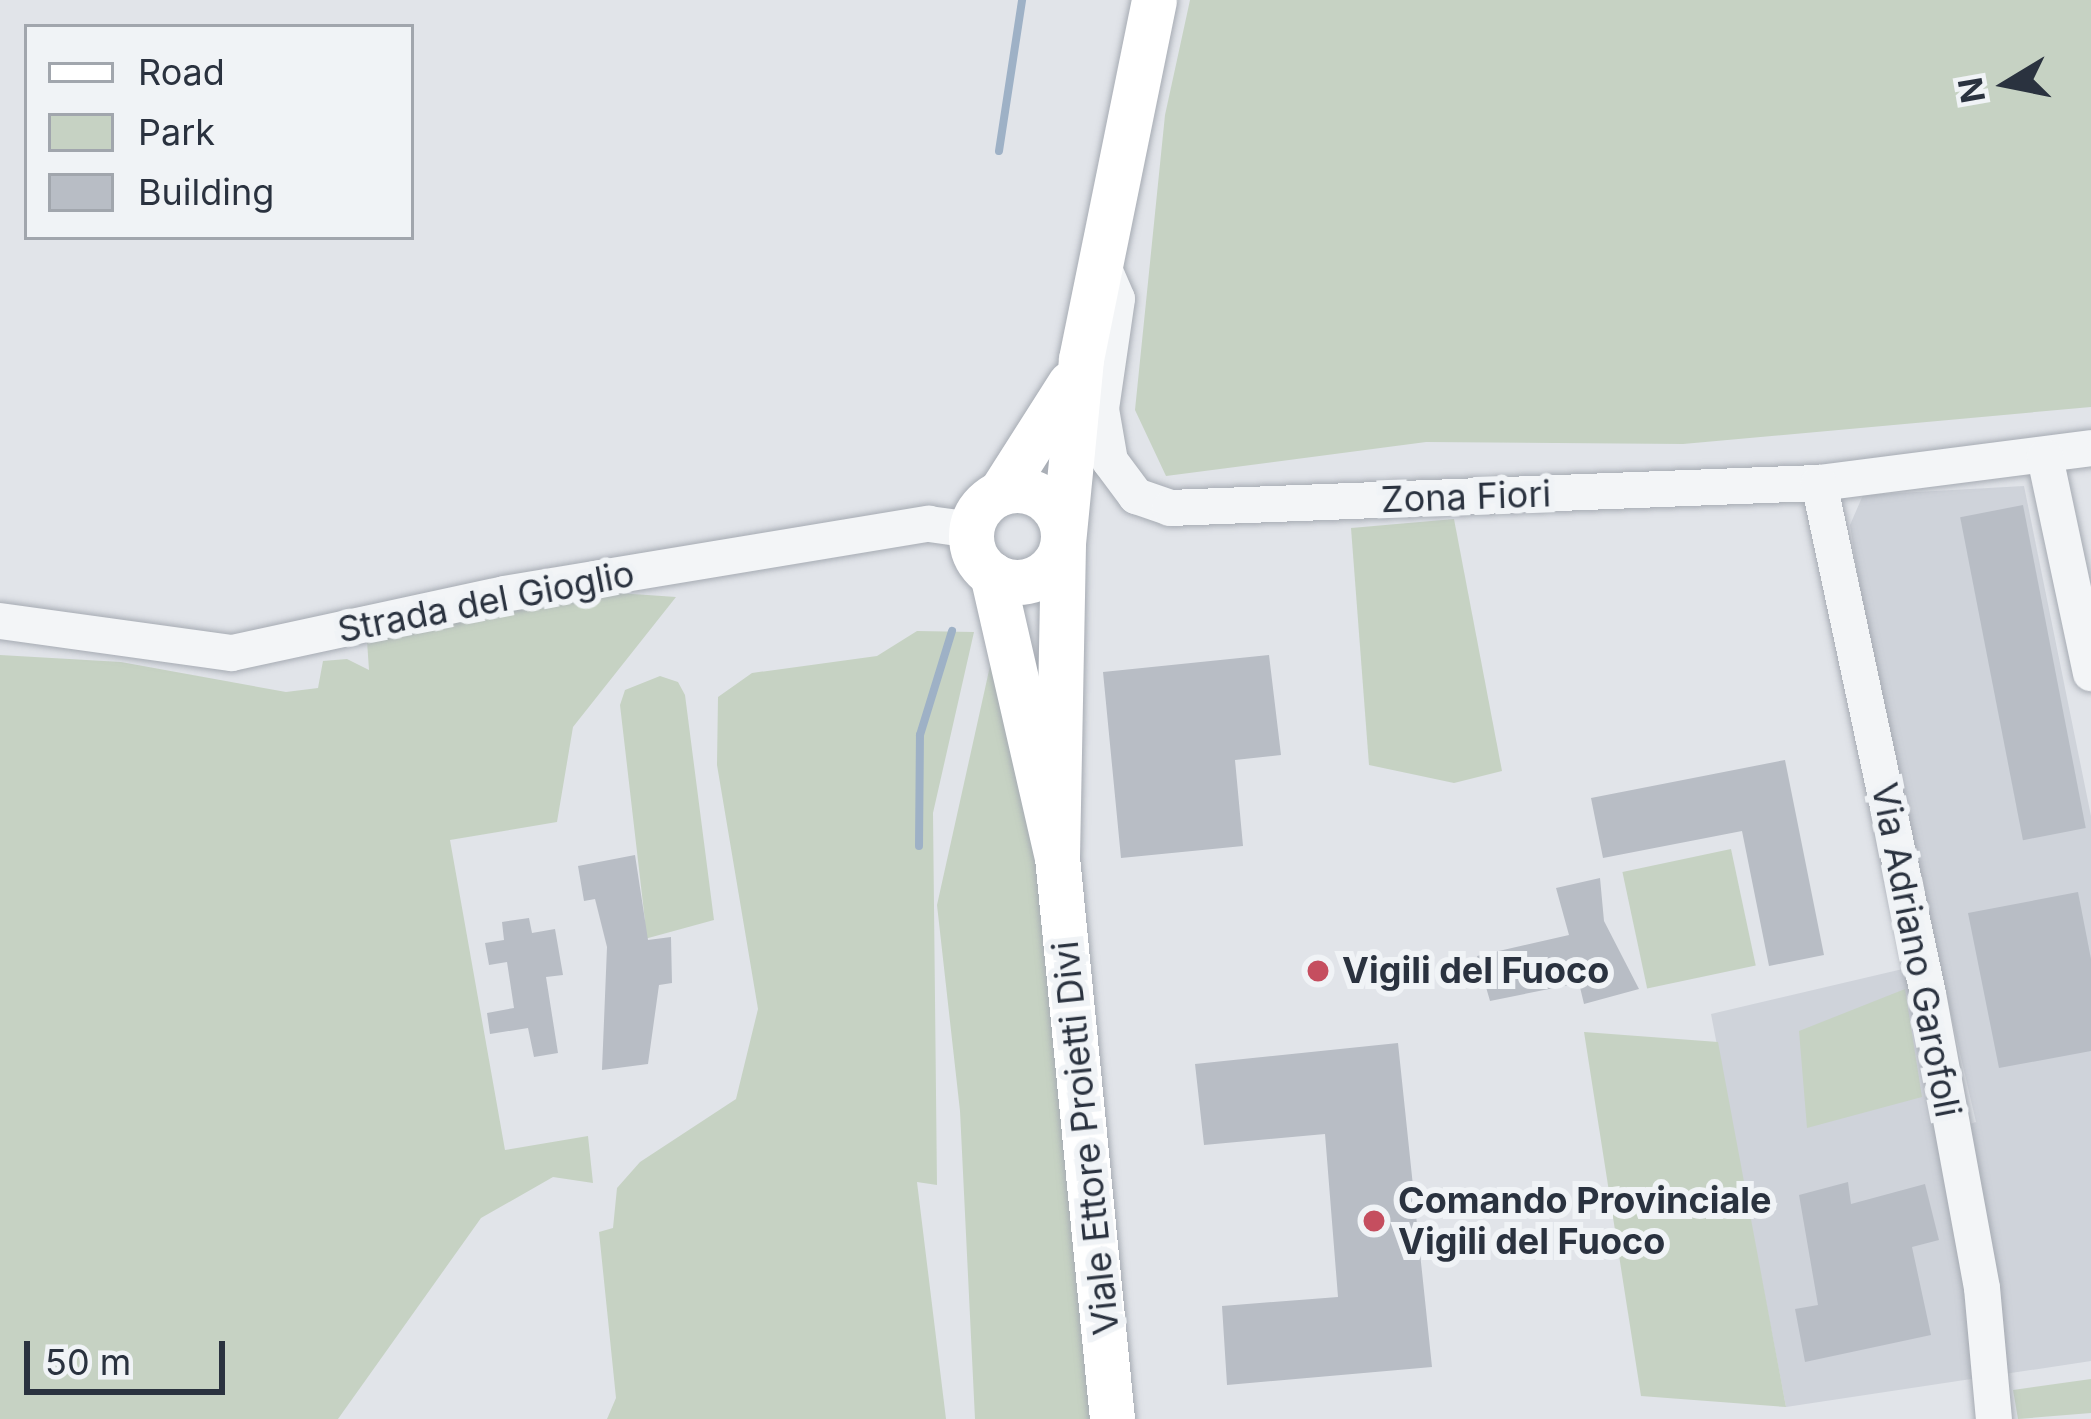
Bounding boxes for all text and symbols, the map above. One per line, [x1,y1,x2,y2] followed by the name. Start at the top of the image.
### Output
[24,24,414,240] legend
[1947,24,2067,144] north arrow
[138,50,225,94] text: Road
[1950,74,1993,106] text: N
[138,110,215,154] text: Park
[138,170,274,214] text: Building
[1380,472,1552,522] street label: Zona Fiori
[334,552,638,652] street label: Strada del Gioglio
[1862,779,1970,1121] street label: Via Adriano Garofoli
[1044,939,1128,1337] street label: Viale Ettore Proietti Divi
[1342,949,1609,993] place label: Vigili del Fuoco
[1305,958,1331,984] marker: Vigili del Fuoco
[1398,1178,1772,1263] place label: Comando Provinciale Vigili del Fuoco
[1361,1208,1387,1234] marker: Comando Provinciale Vigili del Fuoco
[30,1317,231,1391] scale bar
[45,1340,131,1384] text: 50 m

